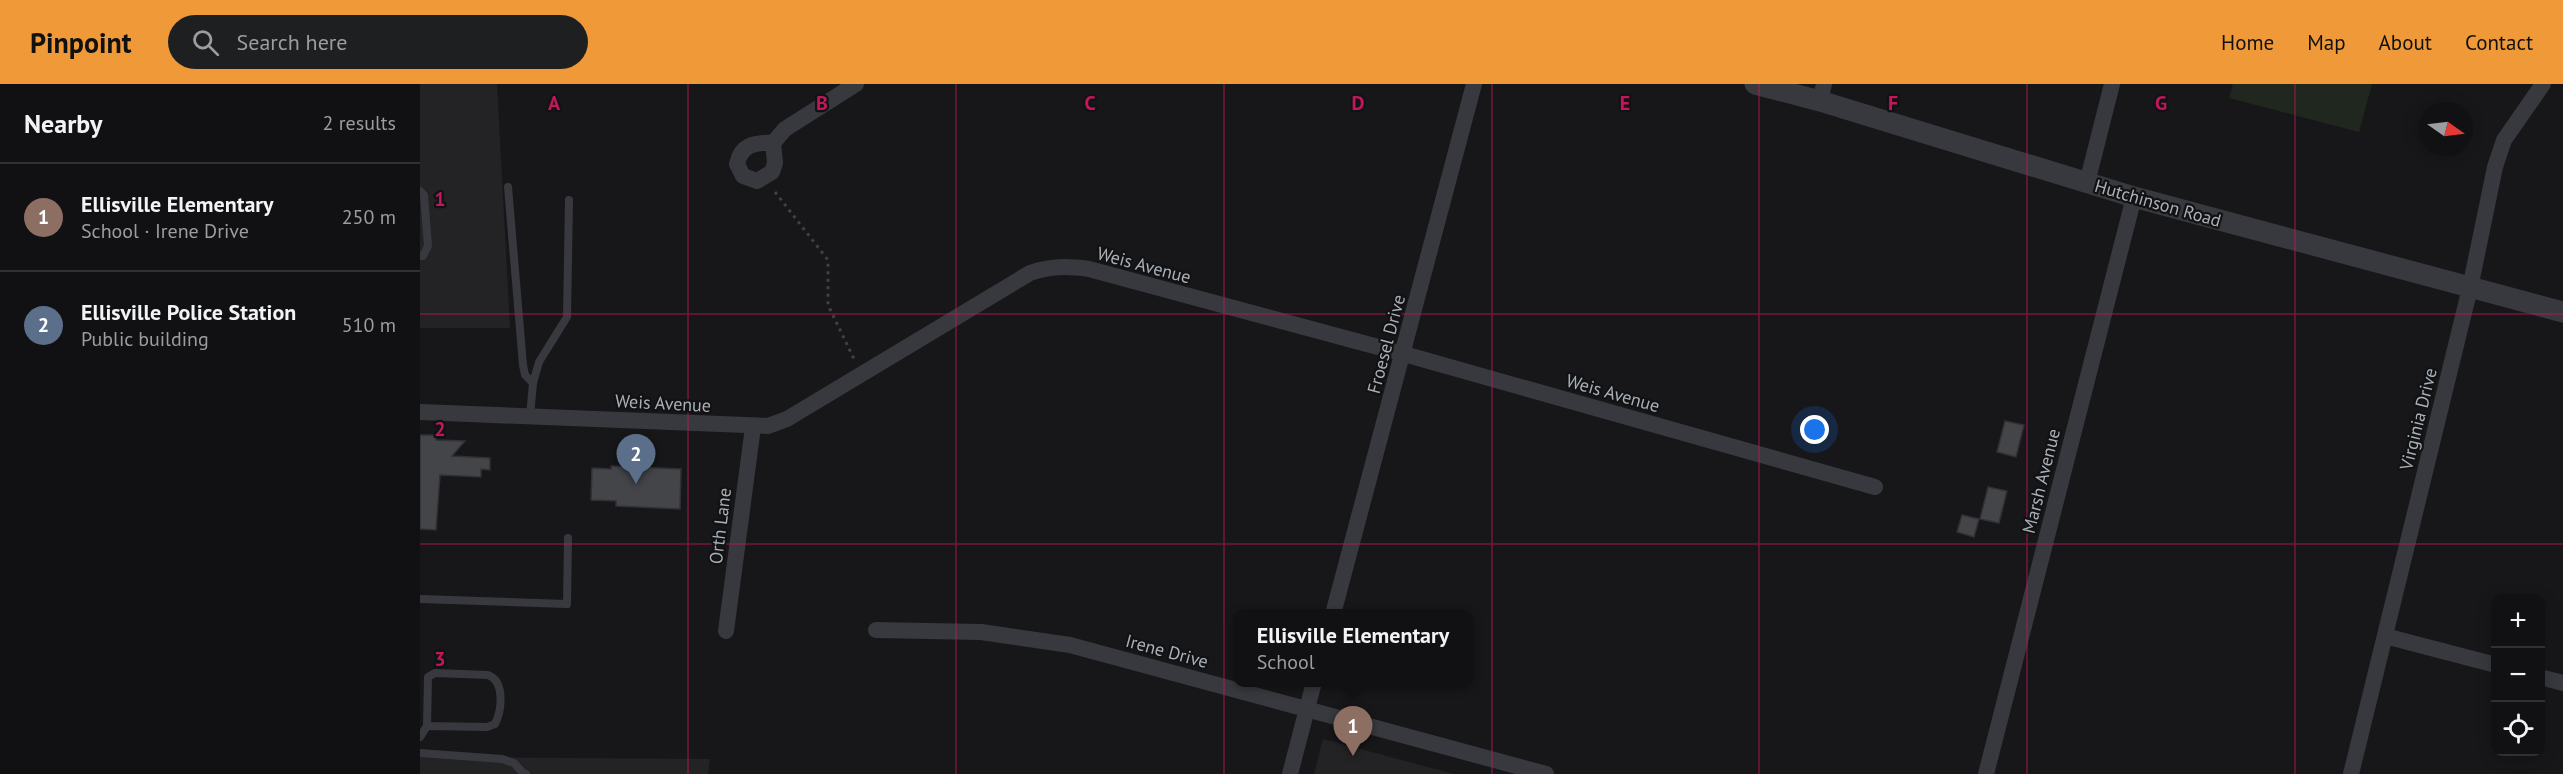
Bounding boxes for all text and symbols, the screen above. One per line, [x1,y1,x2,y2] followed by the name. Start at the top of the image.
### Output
[168,15,588,69] search box
[30,24,132,61] text: Pinpoint
[189,26,222,59] icon: search
[237,28,347,56] text: Search here
[2221,29,2274,56] text: Home
[2307,29,2346,56] text: Map
[2379,29,2432,56] text: About
[2465,29,2533,56] text: Contact
[548,90,561,116] text: A
[816,90,828,116] text: B
[1084,90,1096,116] text: C
[1352,90,1365,116] text: D
[1620,90,1630,116] text: E
[1888,90,1898,116] text: F
[2155,90,2167,116] text: G
[2419,102,2473,156] north arrow
[24,107,102,140] text: Nearby
[323,110,396,136] text: 2 results
[2092,174,2224,232] street label: Hutchinson Road
[434,186,446,212] text: 1
[81,190,274,218] text: Ellisville Elementary
[38,204,49,230] text: 1
[342,204,396,230] text: 250 m
[81,218,249,244] text: School · Irene Drive
[1095,241,1193,289] street label: Weis Avenue
[1362,292,1410,396] street label: Froesel Drive
[81,298,296,326] text: Ellisville Police Station
[38,312,49,338] text: 2
[342,312,396,338] text: 510 m
[81,326,209,352] text: Public building
[2394,366,2442,473] street label: Virginia Drive
[1564,369,1662,417] street label: Weis Avenue
[614,389,712,417] street label: Weis Avenue
[1800,415,1829,444] your location
[434,416,446,442] text: 2
[2017,426,2065,536] street label: Marsh Avenue
[616,434,656,484] pin: 2
[704,487,736,565] street label: Orth Lane
[2491,594,2545,756] map controls
[2491,594,2545,648] button: +
[1233,609,1473,687] popup
[1257,621,1449,649] text: Ellisville Elementary
[1123,629,1211,673] street label: Irene Drive
[434,646,446,672] text: 3
[2491,648,2545,702] button: −
[1257,649,1315,675] text: School
[2491,702,2545,756] button: locate
[1334,706,1372,756] pin: 1

